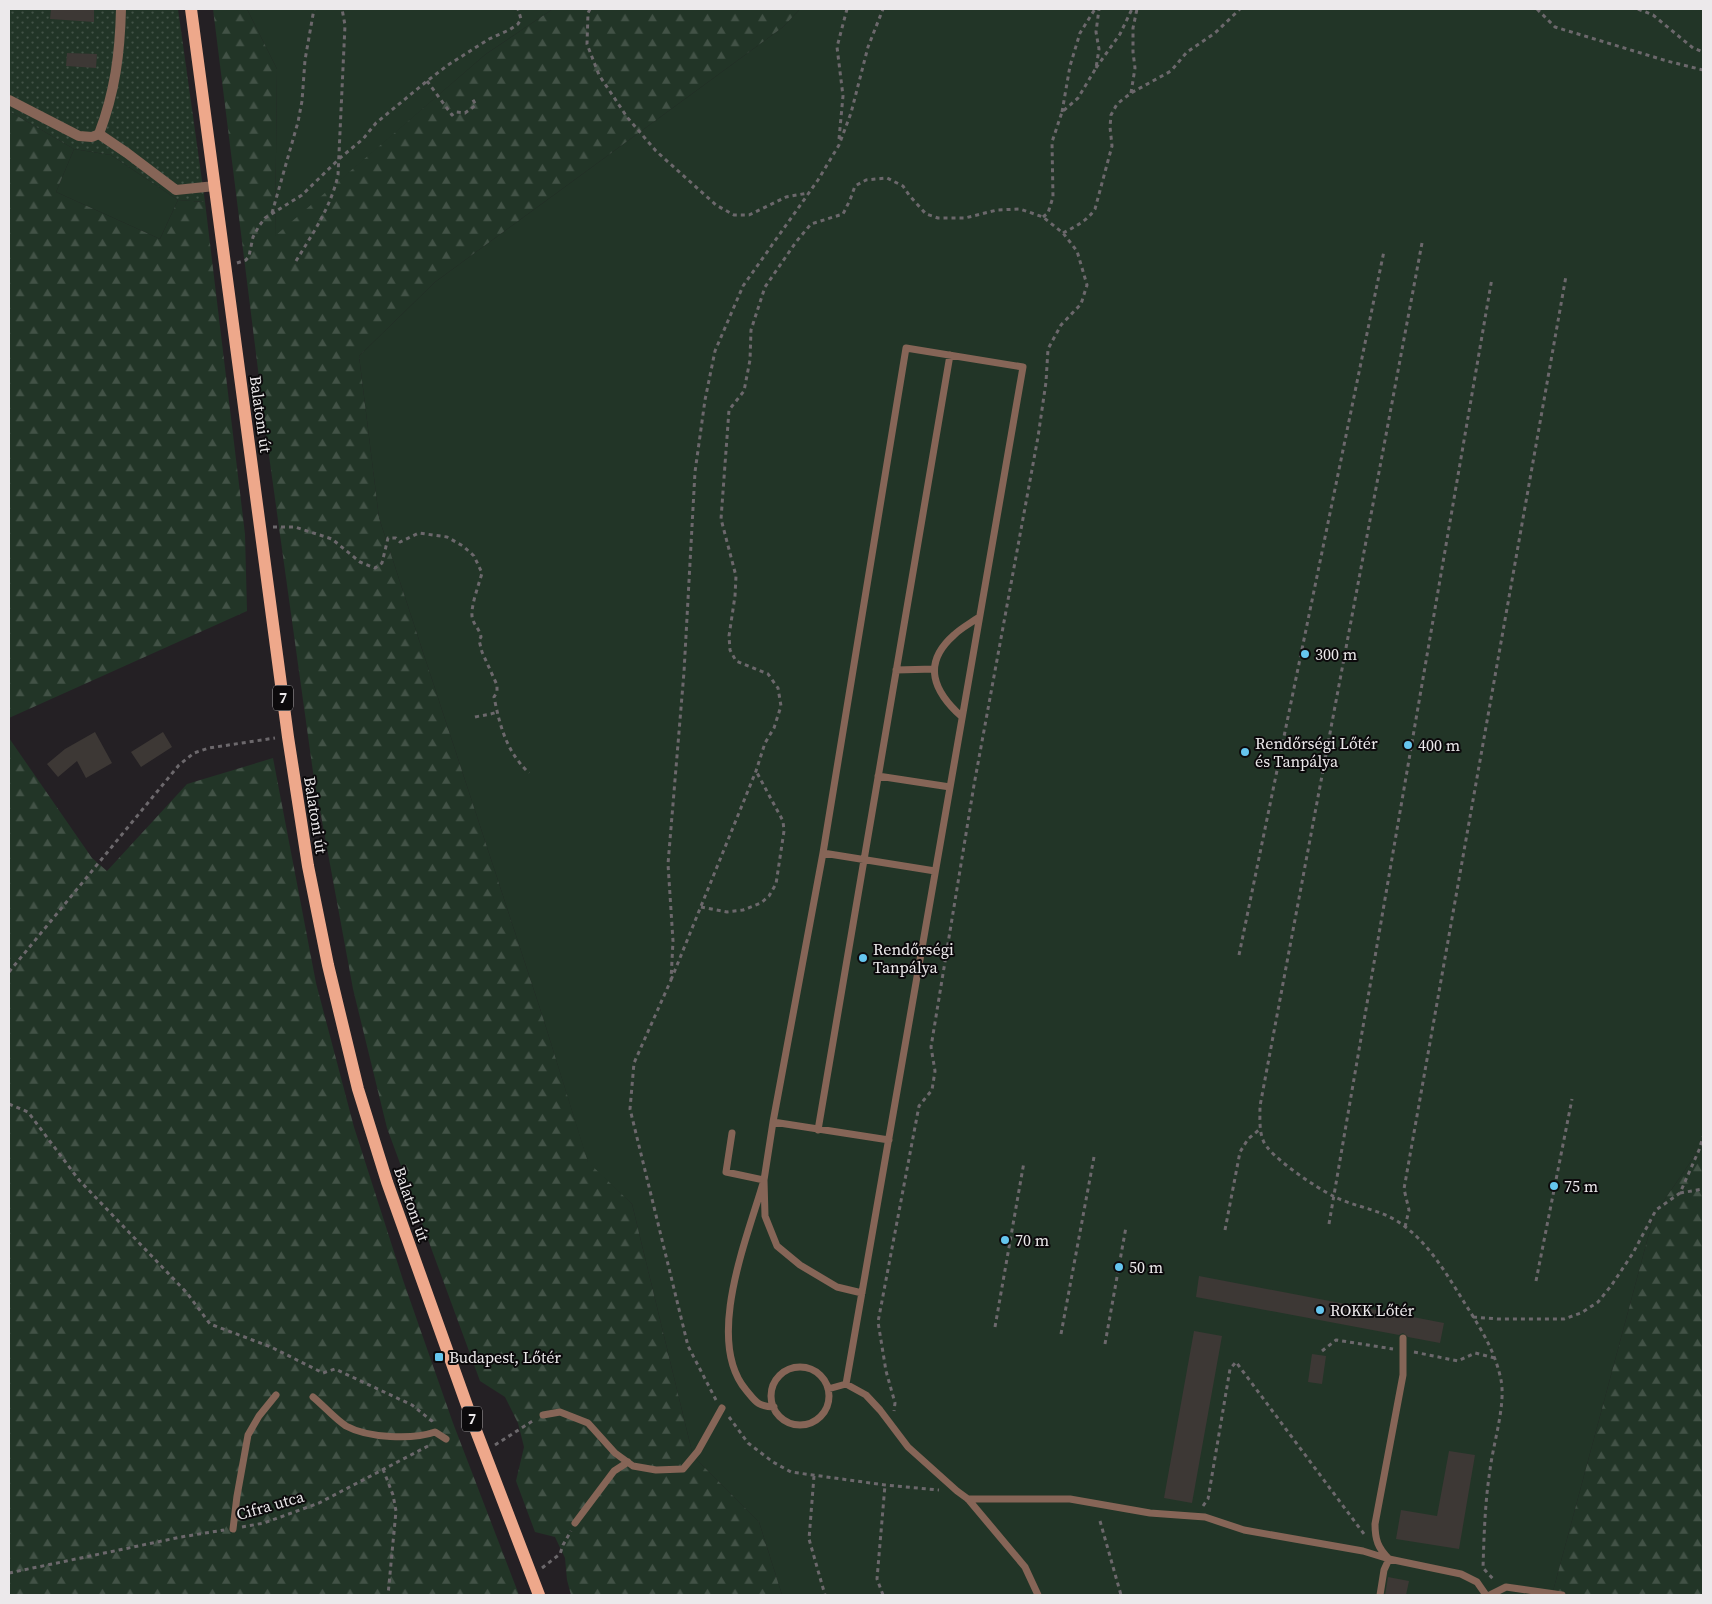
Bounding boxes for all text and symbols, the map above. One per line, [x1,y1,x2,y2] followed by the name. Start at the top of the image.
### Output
[245,374,277,455] street label: Balatoni út
[1315,643,1357,665] place label: 300 m
[1299,648,1311,660] marker: 300 m
[273,686,293,710] road number: 7
[1255,732,1378,772] place label: Rendőrségi Lőtér és Tanpálya
[1418,734,1460,756] place label: 400 m
[1402,739,1414,751] marker: 400 m
[1239,746,1251,758] marker: Rendőrségi Lőtér és Tanpálya
[299,775,333,856] street label: Balatoni út
[873,938,954,978] place label: Rendőrségi Tanpálya
[857,952,869,964] marker: Rendőrségi Tanpálya
[389,1164,435,1245] street label: Balatoni út
[1564,1175,1598,1197] place label: 75 m
[1548,1180,1560,1192] marker: 75 m
[1015,1229,1049,1251] place label: 70 m
[999,1234,1011,1246] marker: 70 m
[1129,1256,1163,1278] place label: 50 m
[1113,1261,1125,1273] marker: 50 m
[1330,1299,1415,1321] place label: ROKK Lőtér
[1314,1304,1326,1316] marker: ROKK Lőtér
[449,1346,561,1368] place label: Budapest, Lőtér
[433,1351,445,1363] marker: Budapest, Lőtér
[462,1406,482,1432] road number: 7
[234,1485,307,1525] street label: Cifra utca

